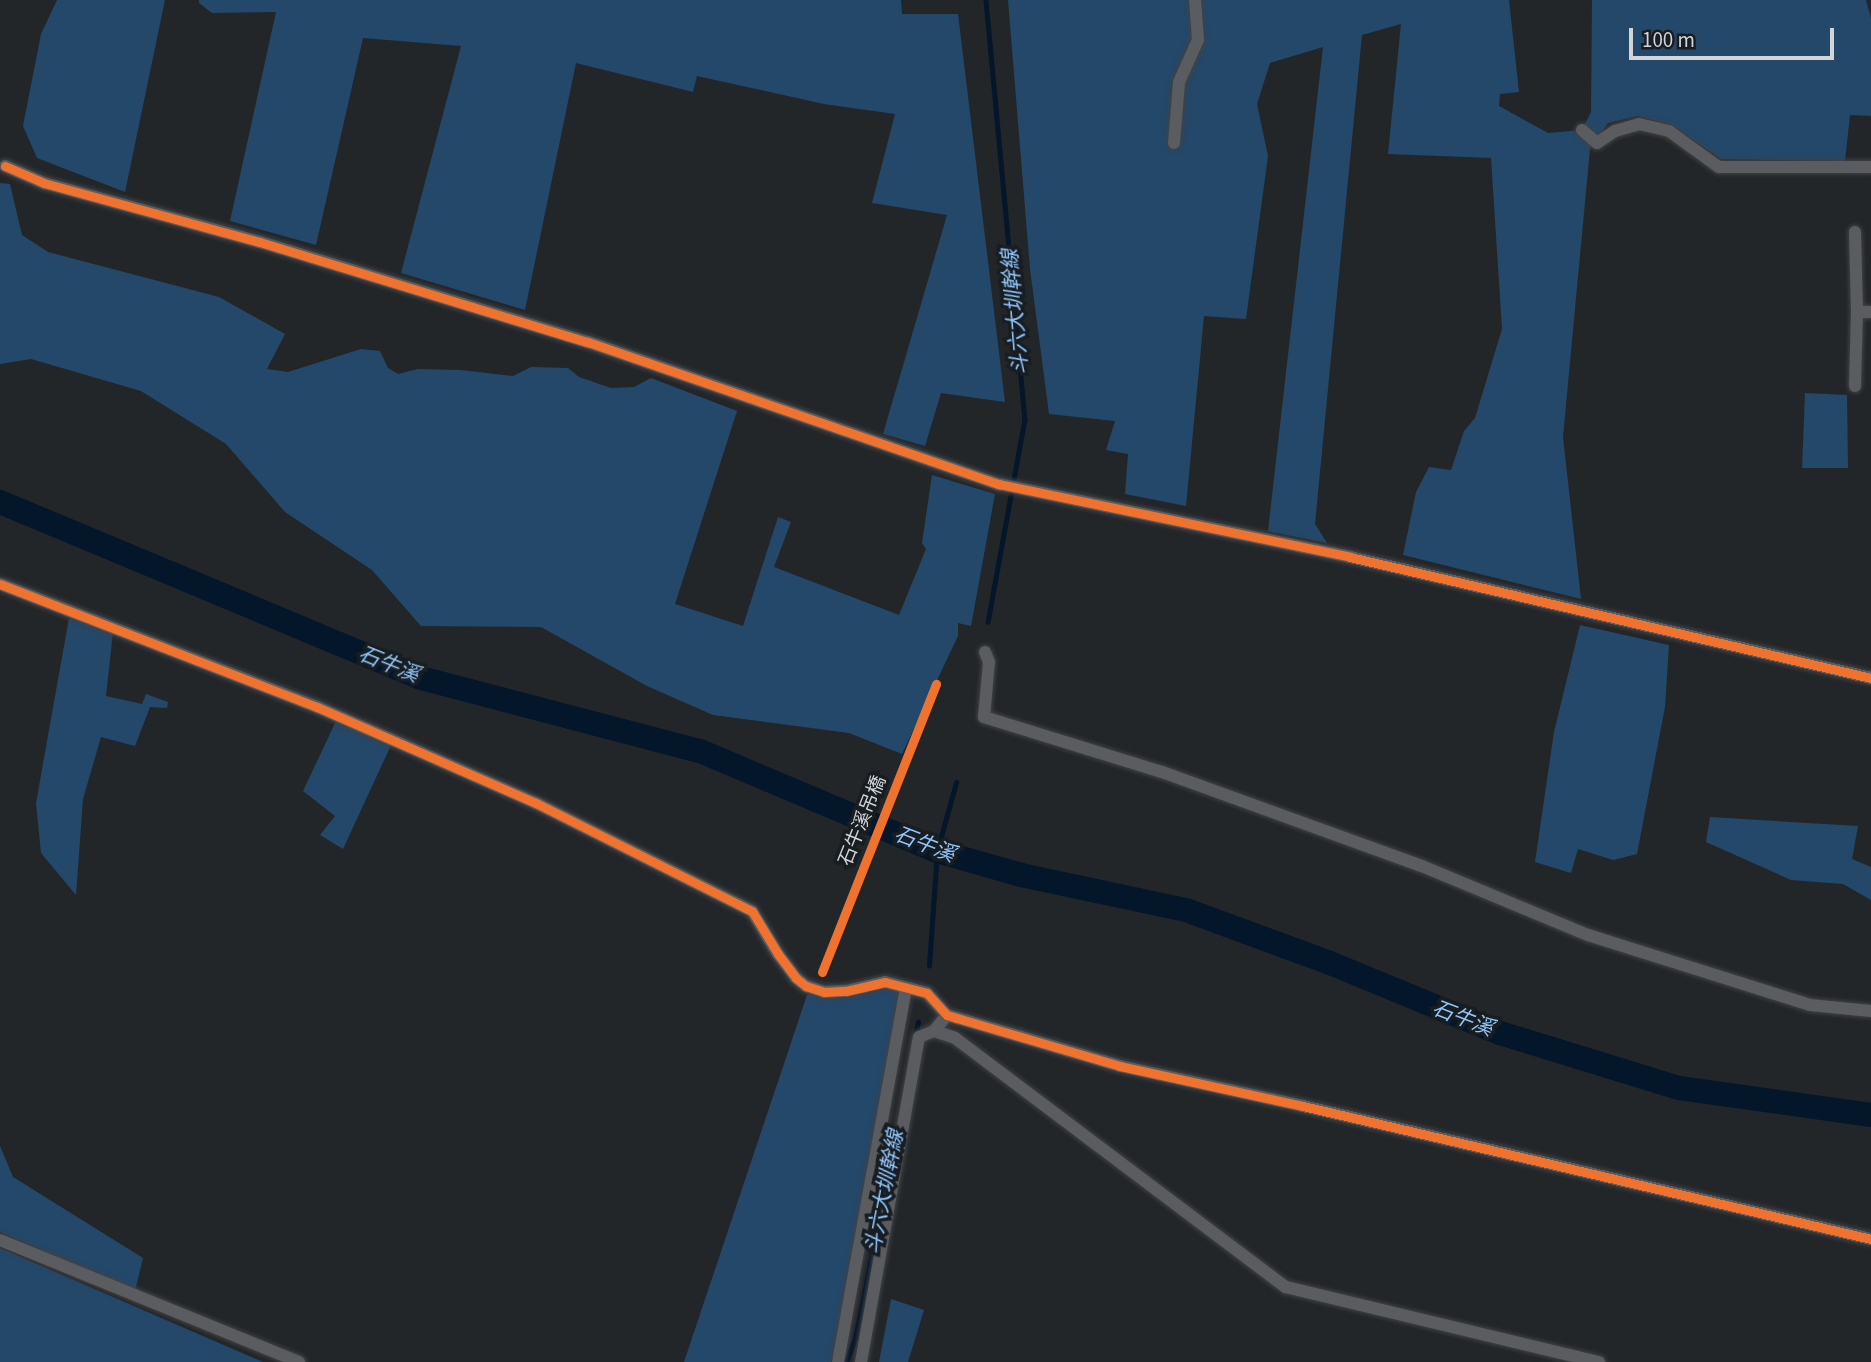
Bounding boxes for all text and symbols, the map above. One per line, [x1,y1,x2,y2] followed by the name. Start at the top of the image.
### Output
[1633,14,1838,58] scale bar
[1642,25,1695,55] text: 100 m
[997,248,1033,376] water label: 斗六大圳幹線
[355,641,423,687] water label: 石牛溪
[835,773,891,869] street label: 石牛溪吊橋
[891,821,959,867] water label: 石牛溪
[1429,995,1497,1041] water label: 石牛溪
[860,1128,908,1256] water label: 斗六大圳幹線

